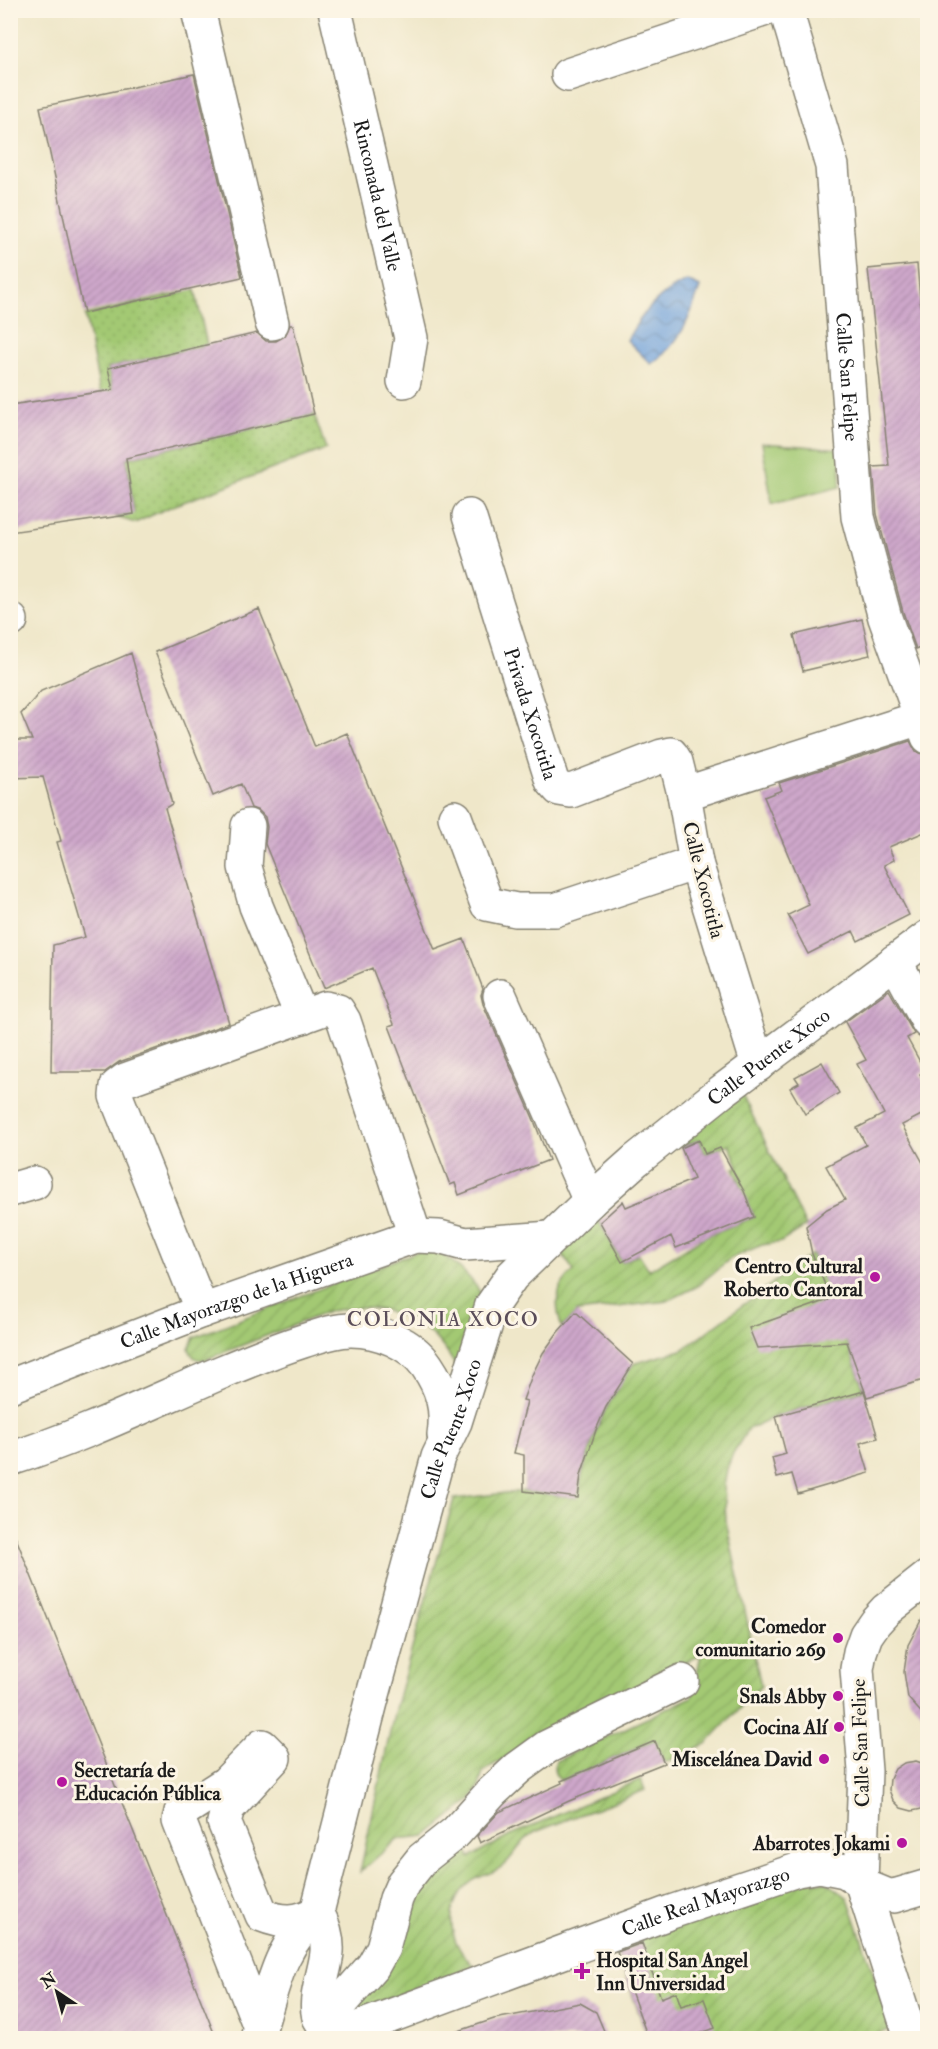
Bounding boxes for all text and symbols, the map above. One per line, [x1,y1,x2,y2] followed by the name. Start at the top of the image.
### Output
[348,117,407,274] street label: Rinconada del Valle
[830,312,864,442] street label: Calle San Felipe
[498,644,563,784] street label: Privada Xocotitla
[677,819,730,942] street label: Calle Xocotitla
[702,1003,835,1111] street label: Calle Puente Xoco
[116,1247,357,1355] street label: Calle Mayorazgo de la Higuera
[724,1254,864,1302] place label: Centro Cultural Roberto Cantoral
[868,1270,882,1284] marker: Centro Cultural Roberto Cantoral
[347,1306,539,1333] district label: COLONIA XOCO
[415,1356,487,1502] street label: Calle Puente Xoco
[696,1614,827,1662] place label: Comedor comunitario 269
[831,1631,845,1645] marker: Comedor comunitario 269
[846,1678,876,1808] street label: Calle San Felipe
[739,1684,827,1710] place label: Snals Abby
[831,1689,845,1703] marker: Snals Abby
[743,1715,829,1740] place label: Cocina Alí
[832,1720,846,1734] marker: Cocina Alí
[671,1747,812,1772] place label: Miscelánea David
[817,1752,831,1766] marker: Miscelánea David
[74,1758,221,1806] place label: Secretaría de Educación Pública
[55,1775,69,1789] marker: Secretaría de Educación Pública
[752,1831,891,1856] place label: Abarrotes Jokami
[895,1836,909,1850] marker: Abarrotes Jokami
[618,1861,793,1942] street label: Calle Real Mayorazgo
[596,1948,749,1996] place label: Hospital San Angel Inn Universidad
[27,1962,87,2022] north arrow
[573,1962,591,1980] marker: Hospital San Angel Inn Universidad
[36,1968,61,1994] text: N

